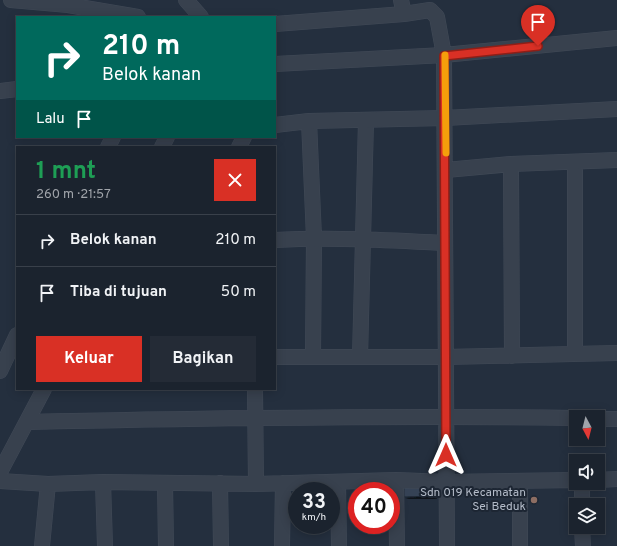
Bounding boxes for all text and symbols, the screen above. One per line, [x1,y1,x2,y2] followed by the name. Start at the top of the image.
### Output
[521,5,555,46] pin
[527,11,549,33] icon: arrive
[102,29,180,65] text: 210 m
[36,32,88,84] icon: right
[102,64,201,87] text: Belok kanan
[73,108,95,130] icon: arrive
[36,110,65,129] text: Lalu
[36,157,96,187] text: 1 mnt
[214,159,256,201] button: close
[36,187,111,203] text: 260 m · 21:57
[36,230,58,252] icon: right
[70,231,157,250] text: Belok kanan
[215,231,256,250] text: 210 m
[36,282,58,304] icon: arrive
[70,283,167,302] text: Tiba di tujuan
[221,283,256,302] text: 50 m
[36,336,142,382] button: Keluar
[150,336,256,382] button: Bagikan
[569,410,605,446] north arrow
[569,410,605,534] map controls
[425,434,467,476] position arrow
[569,454,605,490] button: sound
[348,482,400,534] speed limit sign: 40
[420,485,526,515] place label: Sdn 019 Kecamatan Sei Beduk
[302,490,326,516] text: 33
[529,495,539,505] marker: Sdn 019 Kecamatan Sei Beduk
[569,498,605,534] button: layers
[302,511,326,524] text: km/h

